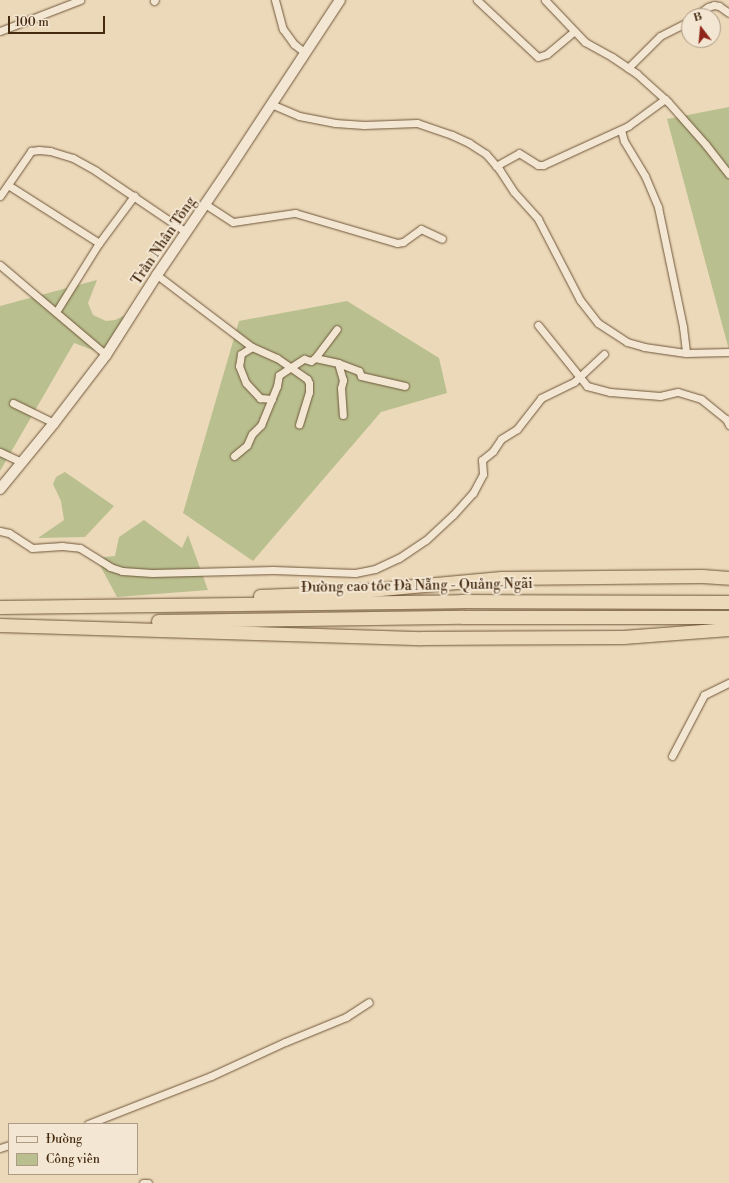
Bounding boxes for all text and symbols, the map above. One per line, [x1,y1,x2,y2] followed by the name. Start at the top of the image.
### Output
[10,8,107,34] scale bar
[681,8,721,48] north arrow
[692,10,704,25] text: B
[15,15,49,30] text: 100 m
[128,194,200,288] street label: Trần Nhân Tông
[301,576,533,596] street label: Đường cao tốc Đà Nẵng - Quảng Ngãi
[8,1123,138,1175] legend
[46,1132,82,1147] text: Đường
[46,1152,100,1167] text: Công viên

